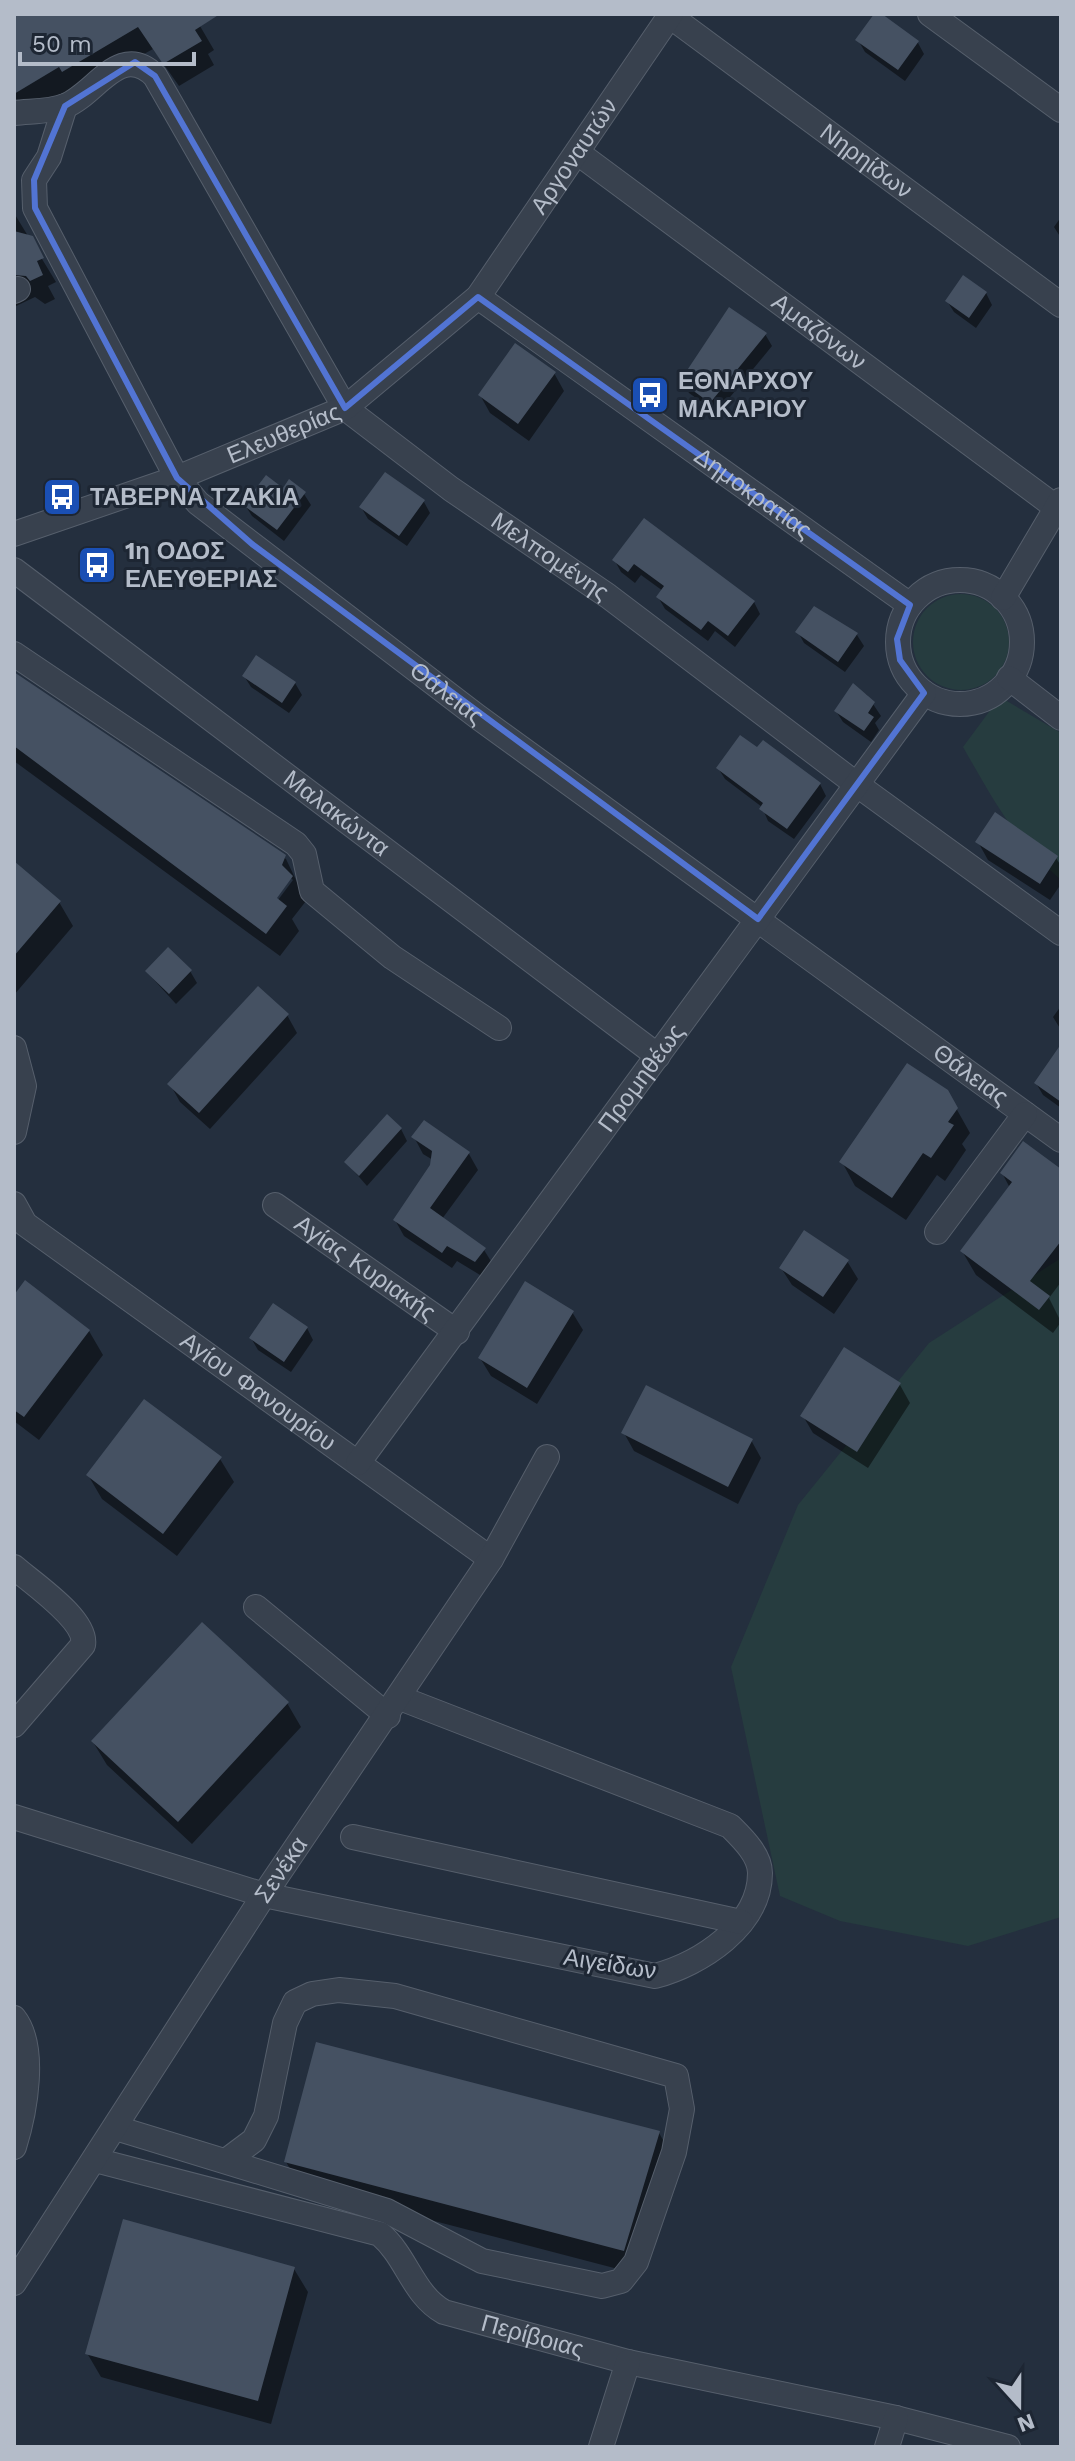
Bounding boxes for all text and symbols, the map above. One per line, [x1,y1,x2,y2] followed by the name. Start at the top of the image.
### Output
[20,16,194,66] scale bar
[32,30,92,58] text: 50 m
[525,93,623,219] street label: Αργοναυτών
[815,118,918,204] street label: Νηρηίδων
[767,288,872,376] street label: Αμαζόνων
[678,367,813,423] place label: ΕΘΝΑΡΧΟΥ ΜΑΚΑΡΙΟΥ
[629,374,671,416] bus stop icon: ΕΘΝΑΡΧΟΥ ΜΑΚΑΡΙΟΥ
[223,397,345,470] street label: Ελευθερίας
[689,442,817,545] street label: Δημοκρατίας
[41,476,83,518] bus stop icon: ΤΑΒΕΡΝΑ ΤΖΑΚΙΑ
[90,483,299,511] place label: ΤΑΒΕΡΝΑ ΤΖΑΚΙΑ
[486,506,614,606] street label: Μελπομένης
[125,537,277,593] place label: 1η ΟΔΟΣ ΕΛΕΥΘΕΡΙΑΣ
[76,544,118,586] bus stop icon: 1η ΟΔΟΣ ΕΛΕΥΘΕΡΙΑΣ
[404,656,490,731] street label: Θάλειας
[278,765,395,862] street label: Μαλακώντα
[592,1018,690,1137] street label: Προμηθέως
[928,1038,1014,1111] street label: Θάλειας
[289,1209,441,1327] street label: Αγίας Κυριακής
[175,1326,341,1457] street label: Αγίου Φανουρίου
[249,1831,313,1908] street label: Σενέκα
[562,1943,658,1985] street label: Αιγείδων
[478,2309,587,2363] street label: Περίβοιας
[979,2365,1059,2445] north arrow
[1014,2409,1038,2438] text: N

